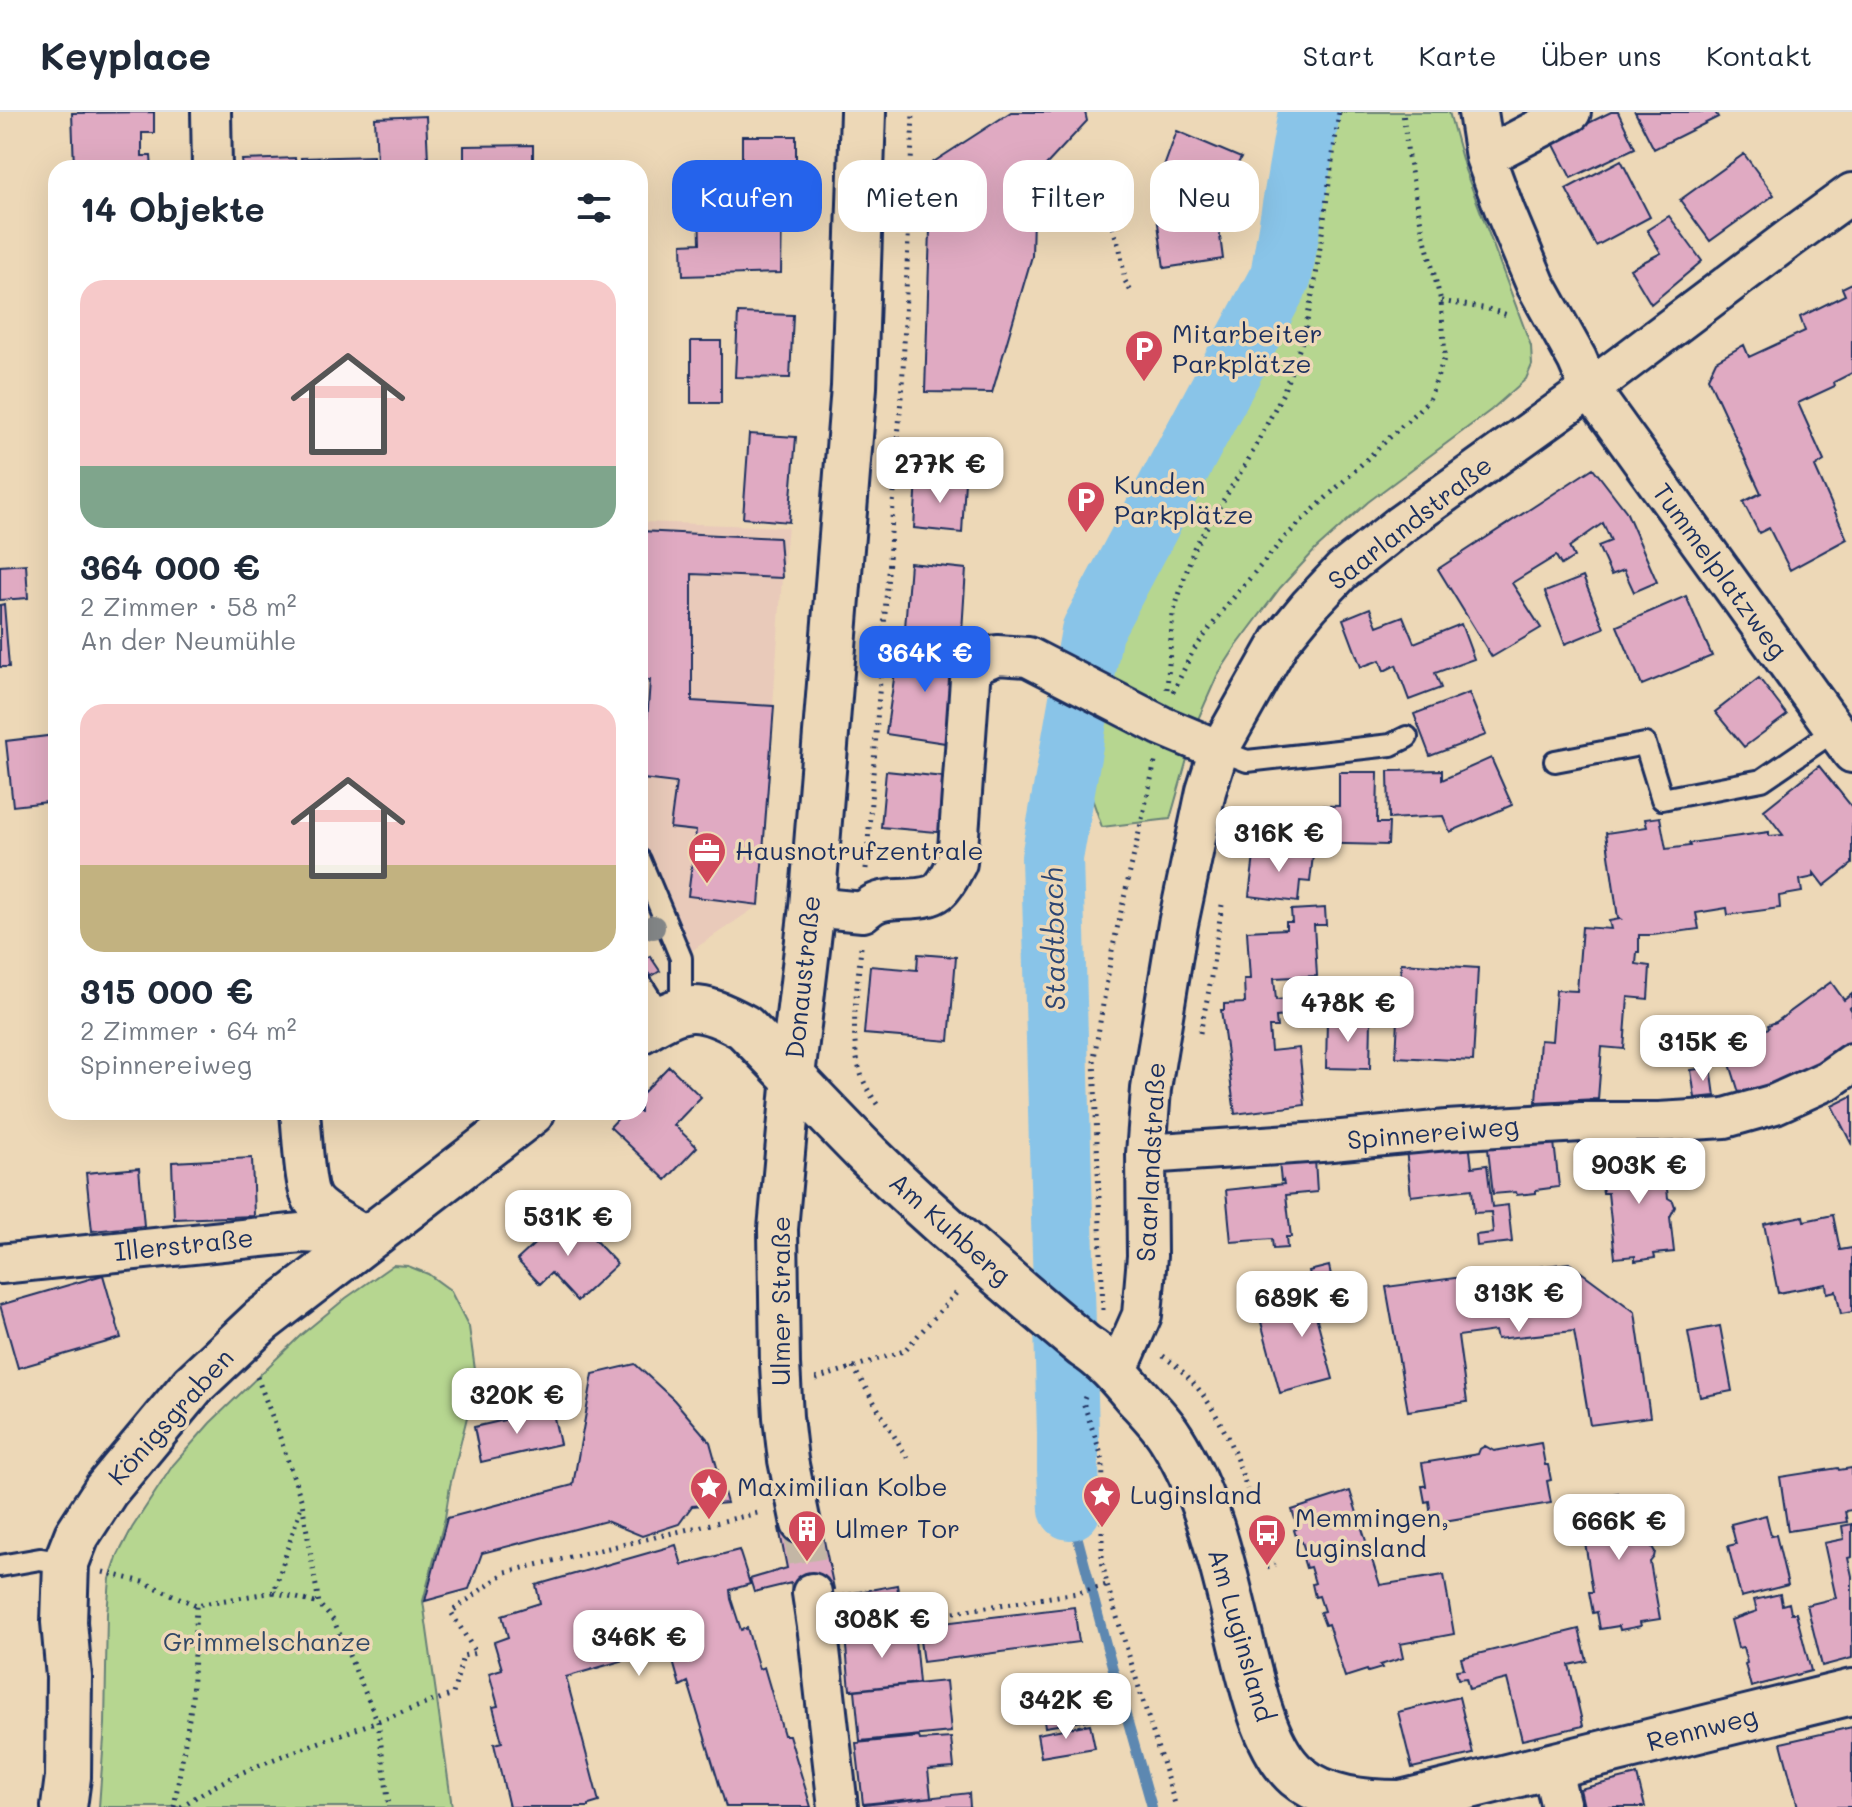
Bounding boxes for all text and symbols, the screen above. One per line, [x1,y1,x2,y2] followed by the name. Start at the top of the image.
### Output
[40,30,211,80] text: Keyplace
[1303,37,1374,73] text: Start
[1418,37,1497,73] text: Karte
[1541,37,1662,73] text: Über uns
[1706,37,1812,73] text: Kontakt
[672,160,822,232] chip: Kaufen
[838,160,987,232] chip: Mieten
[1003,160,1134,232] chip: Filter
[1150,160,1259,232] chip: Neu
[80,186,265,231] text: 14 Objekte
[572,186,616,230] icon: filters
[1172,316,1323,380] place label: Mitarbeiter Parkplätze
[1123,328,1165,383] parking icon: Mitarbeiter Parkplätze
[276,332,420,476] icon: home
[875,437,1005,505] pin: 277K €
[894,446,986,480] text: 277K €
[1320,447,1498,597] street label: Saarlandstraße
[1114,467,1254,531] place label: Kunden Parkplätze
[1646,476,1796,665] street label: Tummelplatzweg
[1065,479,1107,534] parking icon: Kunden Parkplätze
[80,544,260,589] text: 364 000 €
[80,589,297,623] text: 2 Zimmer · 58 m²
[80,623,296,657] text: An der Neumühle
[860,626,990,694] pin: 364K €
[877,635,973,669] text: 364K €
[276,756,420,900] icon: home
[1214,806,1344,874] pin: 316K €
[1234,815,1324,849] text: 316K €
[686,830,728,885] office icon: Hausnotrufzentrale
[735,833,984,867] place label: Hausnotrufzentrale
[1034,867,1072,1011] water label: Stadtbach
[777,894,827,1060] street label: Donaustraße
[80,968,253,1013] text: 315 000 €
[1283,976,1413,1044] pin: 478K €
[1301,985,1395,1019] text: 478K €
[80,1013,297,1047] text: 2 Zimmer · 64 m²
[1638,1015,1768,1083] pin: 315K €
[1658,1024,1748,1058] text: 315K €
[80,1047,252,1081] text: Spinnereiweg
[1128,1061,1172,1263] street label: Saarlandstraße
[1346,1108,1520,1156] street label: Spinnereiweg
[1574,1138,1704,1206] pin: 903K €
[1591,1147,1687,1181] text: 903K €
[883,1165,1019,1292] street label: Am Kuhberg
[503,1190,633,1258] pin: 531K €
[523,1199,613,1233] text: 531K €
[763,1216,797,1386] street label: Ulmer Straße
[113,1220,255,1268] street label: Illerstraße
[1454,1266,1584,1334] pin: 313K €
[1237,1271,1367,1339] pin: 689K €
[1474,1275,1564,1309] text: 313K €
[1254,1280,1350,1314] text: 689K €
[100,1341,241,1492] street label: Königsgraben
[452,1368,582,1436] pin: 320K €
[470,1377,564,1411] text: 320K €
[688,1466,730,1521] place icon: Maximilian Kolbe
[737,1469,948,1503] place label: Maximilian Kolbe
[1081,1474,1123,1529] place icon: Luginsland
[1130,1477,1262,1511] place label: Luginsland
[1554,1494,1684,1562] pin: 666K €
[1295,1500,1449,1564] place label: Memmingen, Luginsland
[1572,1503,1666,1537] text: 666K €
[786,1508,828,1563] building icon: Ulmer Tor
[835,1511,960,1545] place label: Ulmer Tor
[1246,1512,1288,1567] bus stop icon: Memmingen, Luginsland
[1201,1544,1283,1725] street label: Am Luginsland
[817,1592,947,1660] pin: 308K €
[834,1601,930,1635] text: 308K €
[574,1610,704,1678] pin: 346K €
[591,1619,687,1653] text: 346K €
[163,1624,371,1658] park label: Grimmelschanze
[1001,1673,1131,1741] pin: 342K €
[1019,1682,1113,1716] text: 342K €
[1643,1698,1761,1758] street label: Rennweg

